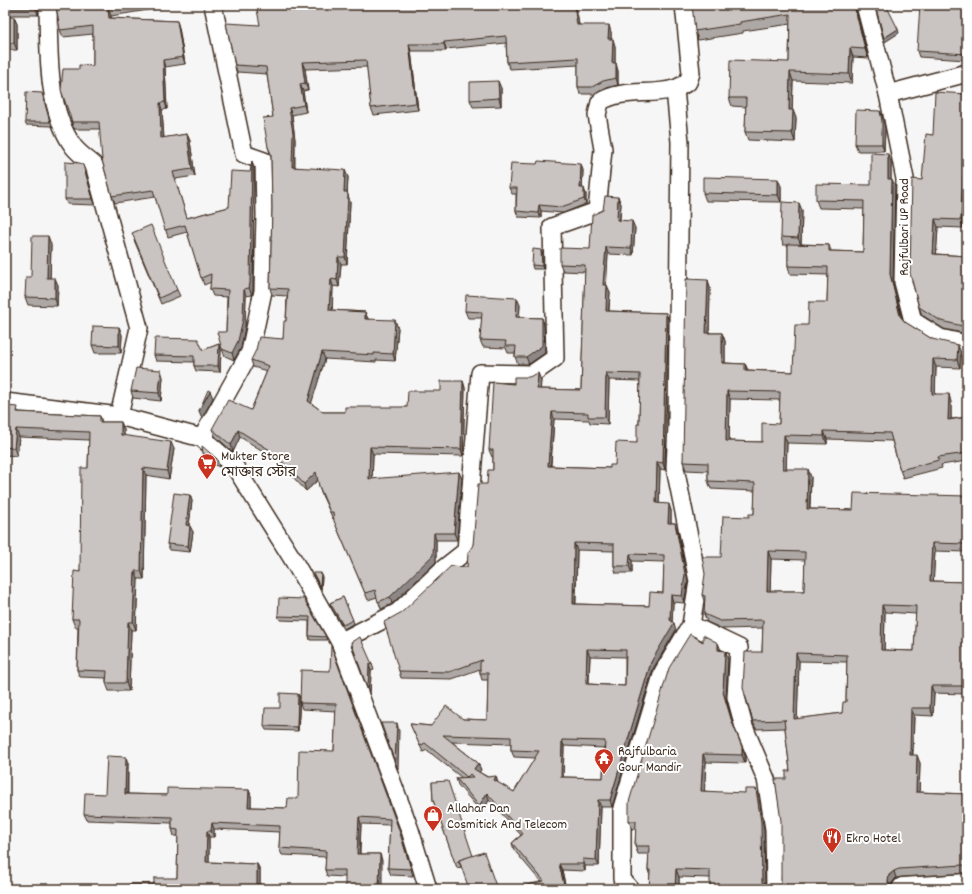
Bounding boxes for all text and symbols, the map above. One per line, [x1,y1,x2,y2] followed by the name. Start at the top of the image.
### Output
[895,178,915,276] street label: Rajfulbari UP Road
[221,447,297,483] place label: Mukter Store মোক্তার স্টোর
[196,452,218,480] supermarket icon: Mukter Store মোক্তার স্টোর
[618,742,682,778] place label: Rajfulbaria Gour Mandir
[593,747,615,775] temple icon: Rajfulbaria Gour Mandir
[447,799,567,835] place label: Allahar Dan Cosmitick And Telecom
[422,804,444,832] shop icon: Allahar Dan Cosmitick And Telecom
[821,826,843,854] restaurant icon: Ekro Hotel
[846,829,901,849] place label: Ekro Hotel

